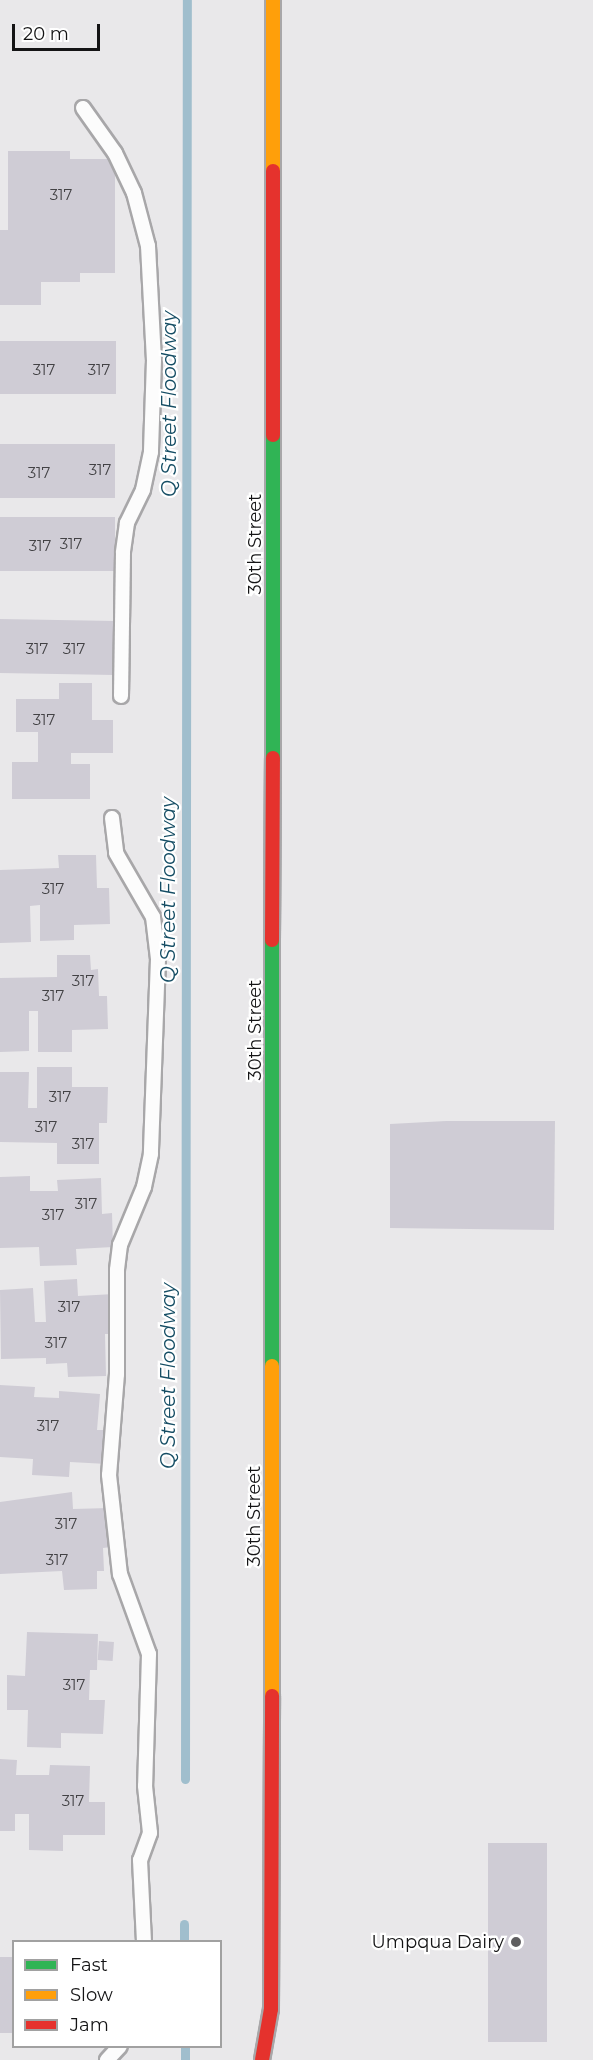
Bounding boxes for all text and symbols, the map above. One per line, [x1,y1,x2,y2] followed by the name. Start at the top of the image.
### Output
[15,12,104,50] scale bar
[23,23,69,45] text: 20 m
[50,186,72,204] house number: 317
[157,311,181,497] water label: Q Street Floodway
[33,361,55,379] house number: 317
[88,361,110,379] house number: 317
[89,461,111,479] house number: 317
[28,464,50,482] house number: 317
[244,494,266,594] street label: 30th Street
[60,535,82,553] house number: 317
[29,537,51,555] house number: 317
[26,640,48,658] house number: 317
[63,640,85,658] house number: 317
[33,711,55,729] house number: 317
[156,797,180,983] water label: Q Street Floodway
[42,880,64,898] house number: 317
[72,972,94,990] house number: 317
[244,980,266,1080] street label: 30th Street
[42,987,64,1005] house number: 317
[49,1088,71,1106] house number: 317
[35,1118,57,1136] house number: 317
[72,1135,94,1153] house number: 317
[75,1195,97,1213] house number: 317
[42,1206,64,1224] house number: 317
[156,1283,180,1469] water label: Q Street Floodway
[58,1298,80,1316] house number: 317
[45,1334,67,1352] house number: 317
[37,1417,59,1435] house number: 317
[243,1466,265,1566] street label: 30th Street
[55,1515,77,1533] house number: 317
[46,1551,68,1569] house number: 317
[63,1676,85,1694] house number: 317
[62,1792,84,1810] house number: 317
[372,1931,504,1953] place label: Umpqua Dairy
[509,1935,523,1949] marker: Umpqua Dairy
[12,1940,222,2048] legend
[70,1954,108,1976] text: Fast
[70,1984,113,2006] text: Slow
[70,2014,109,2036] text: Jam

